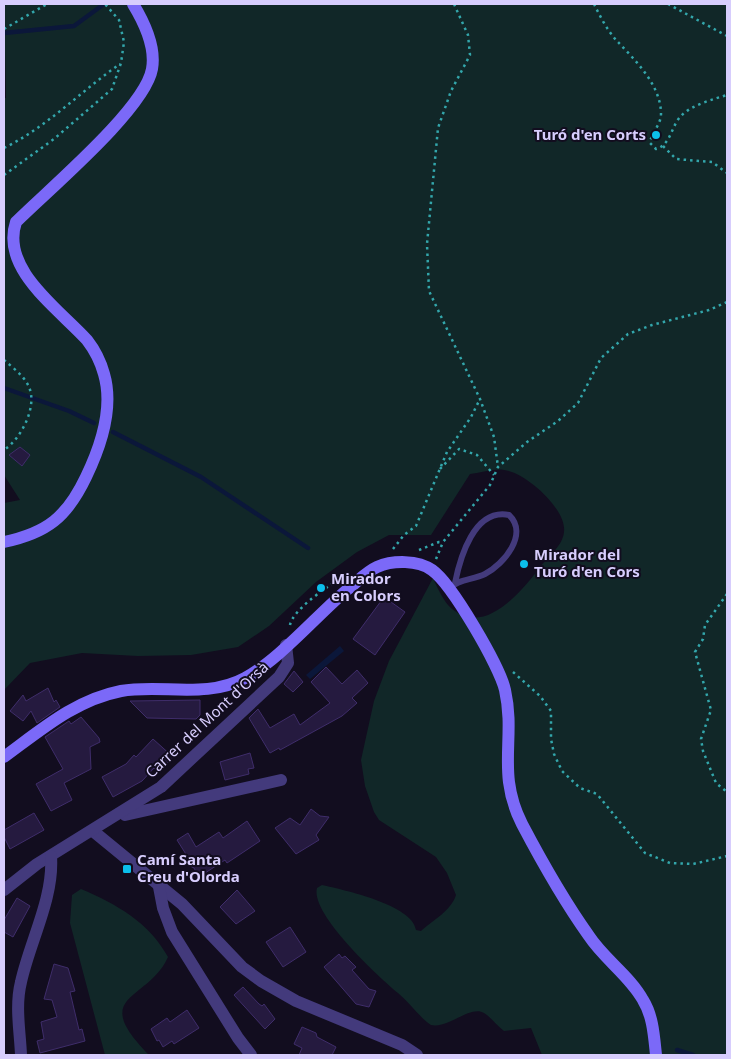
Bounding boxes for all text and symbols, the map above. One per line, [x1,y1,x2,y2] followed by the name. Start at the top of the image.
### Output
[534,124,646,144] place label: Turó d'en Corts
[650,129,662,141] marker: Turó d'en Corts
[534,544,640,581] place label: Mirador del Turó d'en Cors
[518,558,530,570] marker: Mirador del Turó d'en Cors
[331,568,401,605] place label: Mirador en Colors
[315,582,327,594] marker: Mirador en Colors
[140,657,272,782] street label: Carrer del Mont d'Orsà
[137,849,240,886] place label: Camí Santa Creu d'Olorda
[121,863,133,875] marker: Camí Santa Creu d'Olorda

